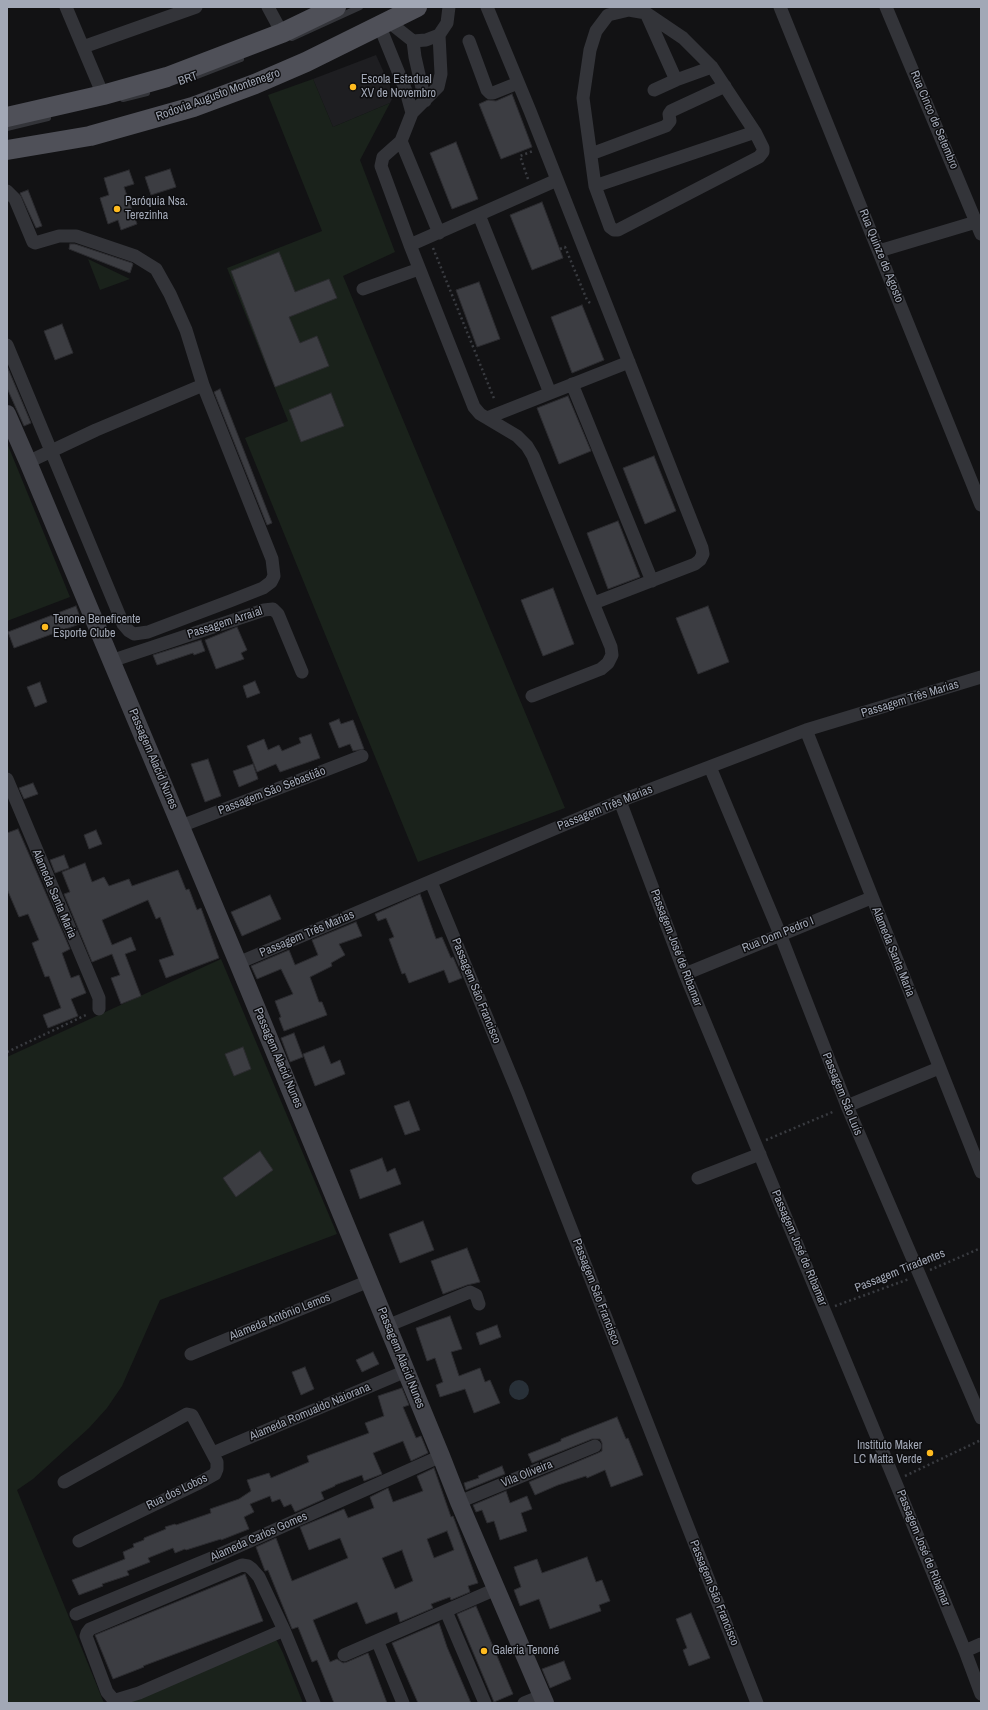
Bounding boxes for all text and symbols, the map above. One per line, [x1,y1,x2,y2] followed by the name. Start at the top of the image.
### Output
[154,66,282,124] street label: Rodovia Augusto Montenegro
[176,69,200,89] street label: BRT
[907,69,961,171] street label: Rua Cinco de Setembro
[361,73,436,101] place label: Escola Estadual XV de Novembro
[348,82,358,92] marker: Escola Estadual XV de Novembro
[125,195,188,223] place label: Paróquia Nsa. Terezinha
[112,204,122,214] marker: Paróquia Nsa. Terezinha
[856,207,906,305] street label: Rua Quinze de Agosto
[186,604,264,642] street label: Passagem Arraial
[53,613,141,641] place label: Tenone Beneficente Esporte Clube
[40,622,50,632] marker: Tenone Beneficente Esporte Clube
[859,677,961,721] street label: Passagem Três Marias
[125,707,181,811] street label: Passagem Alacid Nunes
[216,764,328,818] street label: Passagem São Sebastião
[555,782,655,834] street label: Passagem Três Marias
[29,847,79,941] street label: Alameda Santa Maria
[647,887,705,1009] street label: Passagem José de Ribamar
[868,905,918,999] street label: Alameda Santa Maria
[258,908,356,960] street label: Passagem Três Marias
[740,914,816,956] street label: Rua Dom Pedro I
[448,936,504,1046] street label: Passagem São Francisco
[250,1006,306,1110] street label: Passagem Alacid Nunes
[819,1050,865,1138] street label: Passagem São Luís
[768,1188,830,1308] street label: Passagem José de Ribamar
[569,1237,623,1347] street label: Passagem São Francisco
[853,1246,947,1296] street label: Passagem Tiradentes
[227,1290,333,1344] street label: Alameda Antônio Lemos
[374,1305,428,1411] street label: Passagem Alacid Nunes
[248,1380,372,1444] street label: Alameda Romualdo Naiorana
[854,1439,922,1467] place label: Instituto Maker LC Matta Verde
[925,1448,935,1458] marker: Instituto Maker LC Matta Verde
[499,1457,555,1491] street label: Vila Oliveira
[144,1471,210,1513] street label: Rua dos Lobos
[893,1488,953,1608] street label: Passagem José de Ribamar
[208,1509,310,1565] street label: Alameda Carlos Gomes
[686,1538,742,1648] street label: Passagem São Francisco
[492,1644,559,1658] place label: Galeria Tenoné
[479,1646,489,1656] marker: Galeria Tenoné

